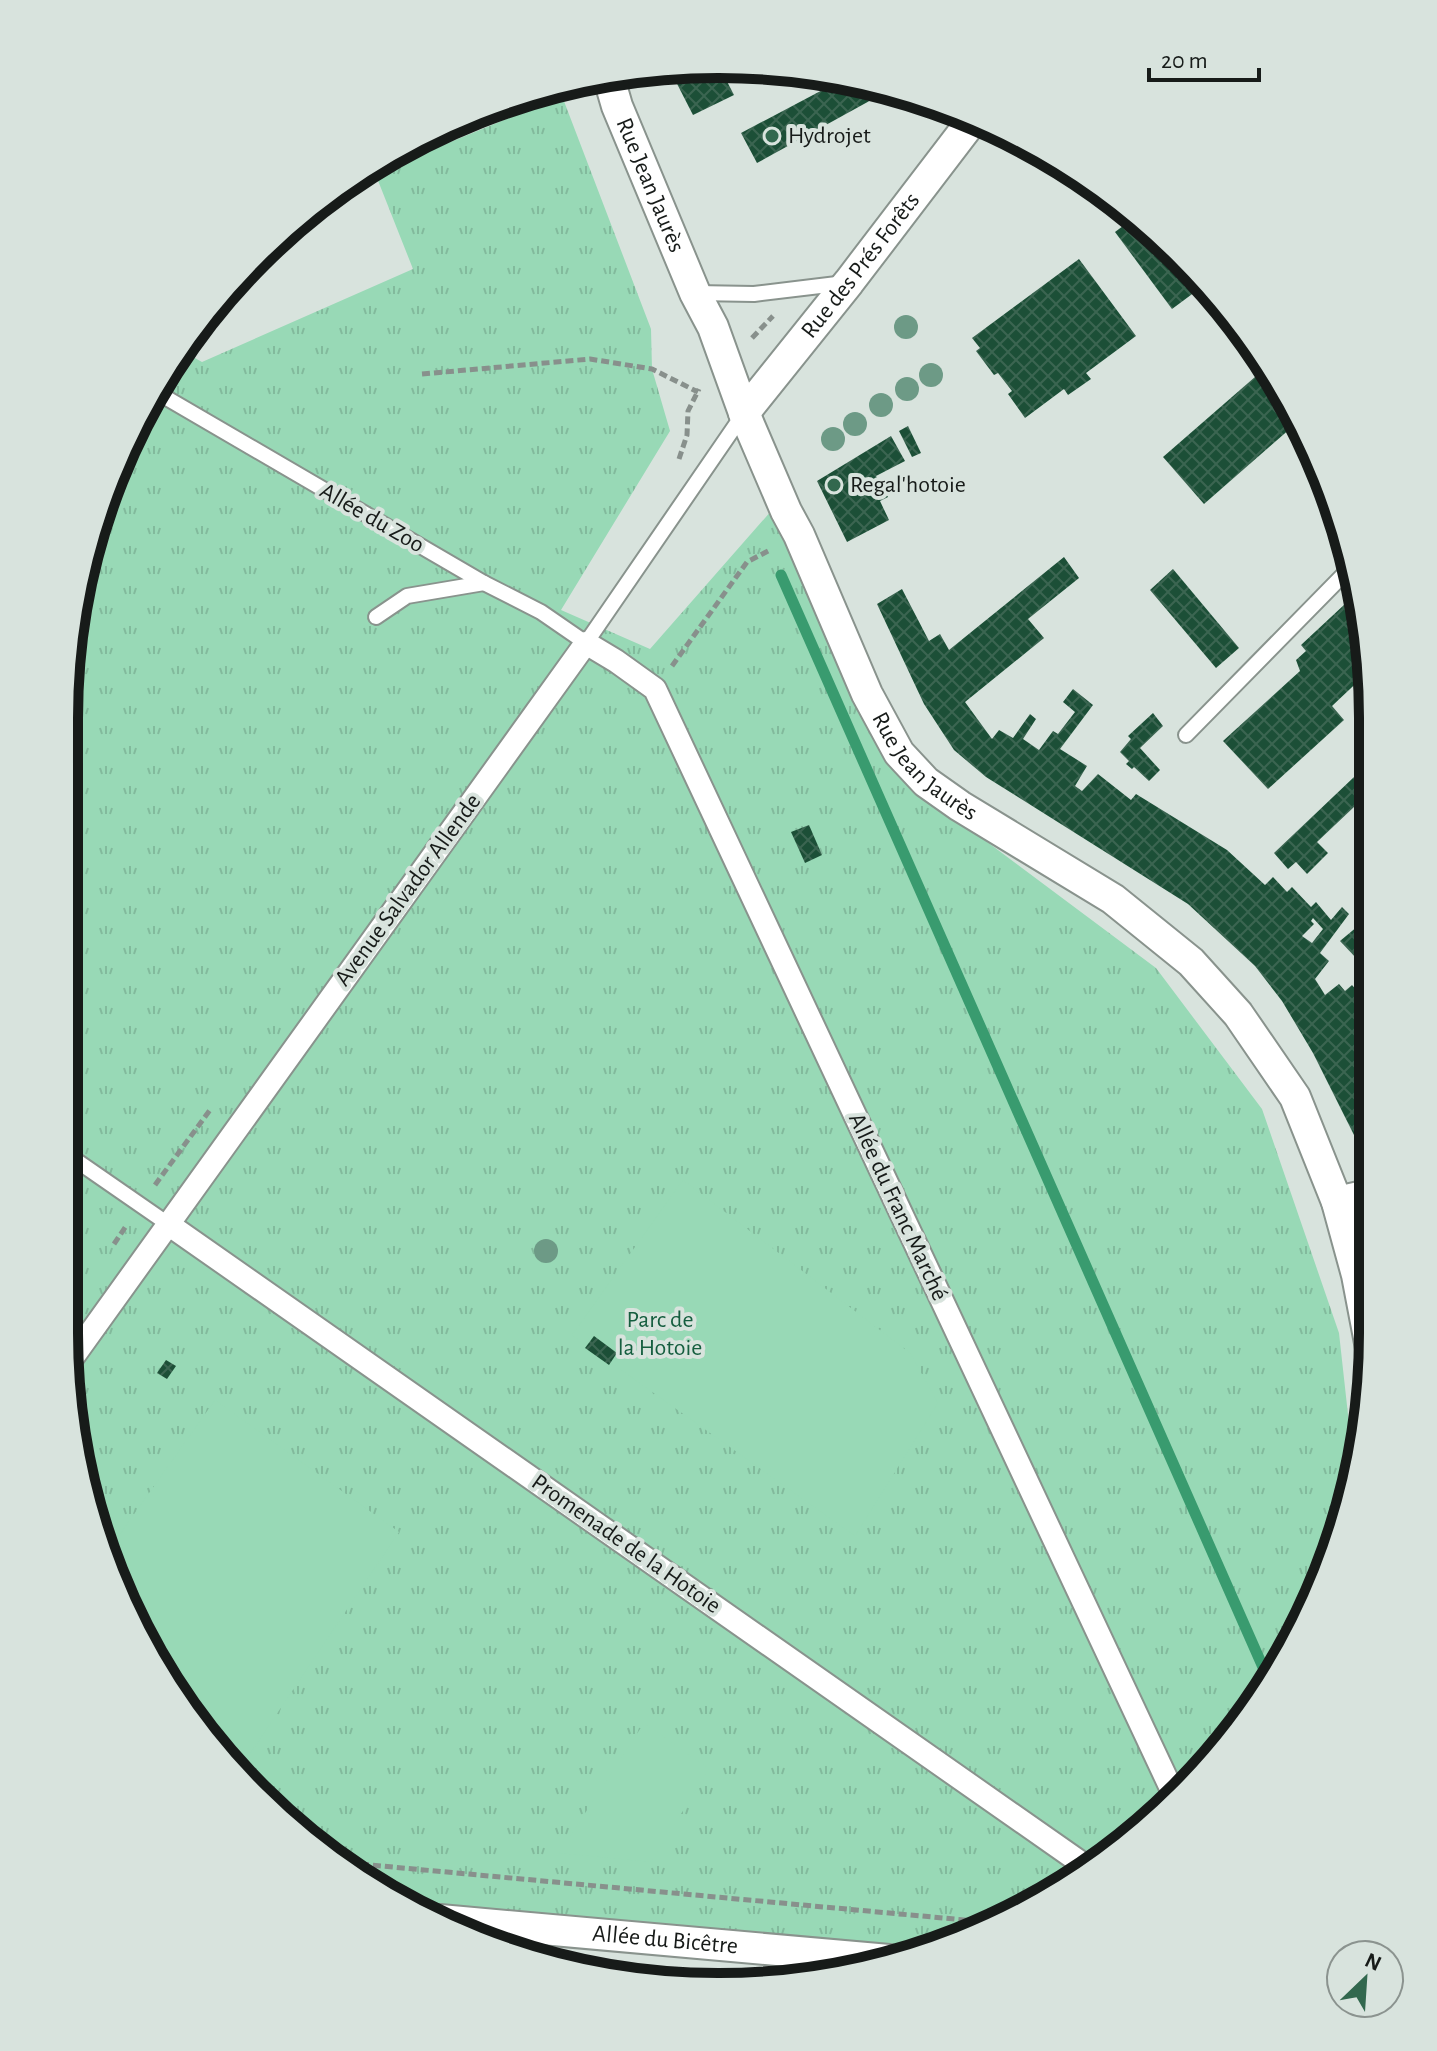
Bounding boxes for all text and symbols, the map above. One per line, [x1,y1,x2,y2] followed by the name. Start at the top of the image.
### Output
[1149,32,1259,82] scale bar
[1161,49,1208,73] text: 20 m
[611,114,689,256] street label: Rue Jean Jaurès
[788,124,871,148] place label: Hydrojet
[763,127,781,145] marker: Hydrojet
[797,188,924,343] street label: Rue des Prés Forêts
[850,473,966,497] place label: Regal'hotoie
[825,476,843,494] marker: Regal'hotoie
[316,479,428,557] street label: Allée du Zoo
[867,708,981,825] street label: Rue Jean Jaurès
[330,790,486,990] street label: Avenue Salvador Allende
[844,1109,952,1305] street label: Allée du Franc Marché
[618,1308,702,1360] park label: Parc de la Hotoie
[527,1470,725,1618] street label: Promenade de la Hotoie
[591,1922,739,1958] street label: Allée du Bicêtre
[1325,1939,1405,2019] north arrow
[1361,1949,1385,1975] text: N

